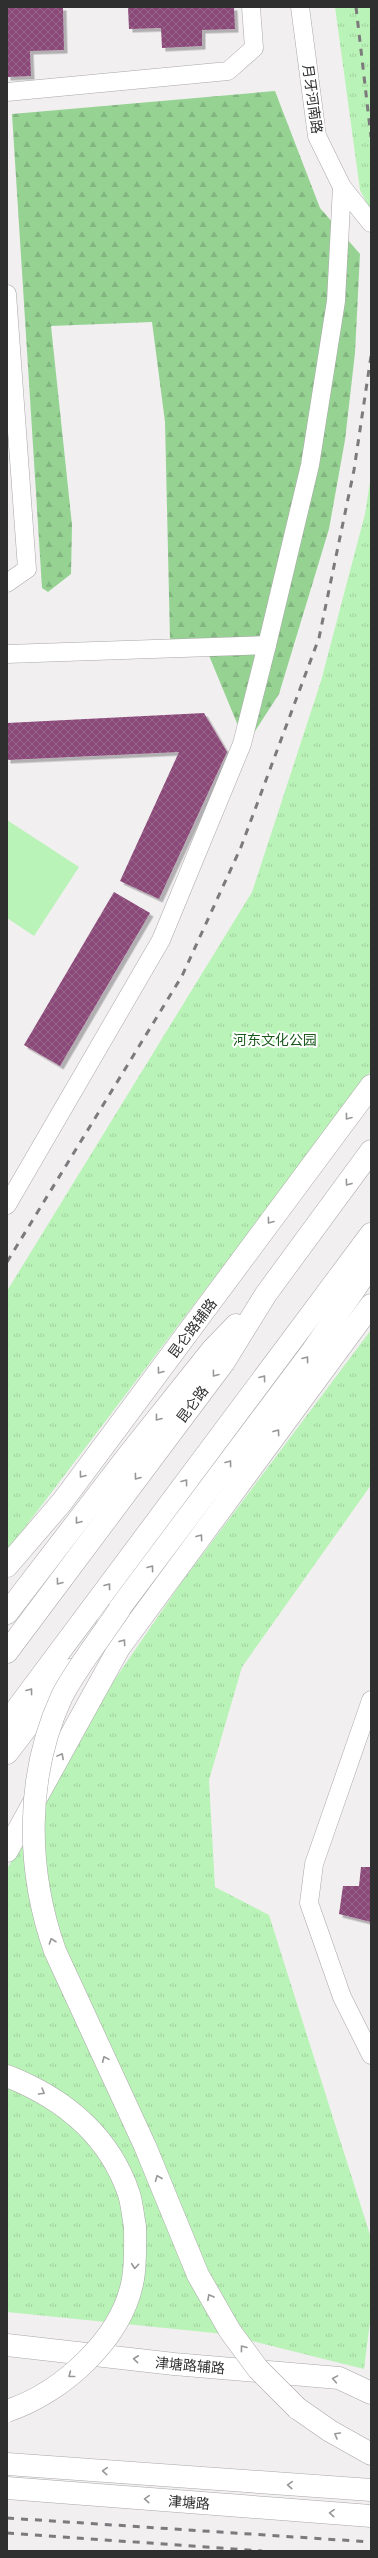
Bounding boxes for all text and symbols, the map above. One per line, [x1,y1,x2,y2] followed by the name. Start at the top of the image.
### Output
[298,63,328,135] street label: 月牙河南路
[233,1029,317,1050] park label: 河东文化公园
[345,1113,353,1120] one-way arrow
[346,1178,353,1185] one-way arrow
[268,1217,275,1224] one-way arrow
[163,1294,221,1362] street label: 昆仑路辅路
[301,1356,309,1363] one-way arrow
[157,1366,164,1373] one-way arrow
[213,1369,220,1376] one-way arrow
[258,1375,265,1382] one-way arrow
[171,1381,213,1427] street label: 昆仑路
[155,1413,162,1420] one-way arrow
[272,1430,279,1437] one-way arrow
[224,1461,231,1468] one-way arrow
[80,1471,87,1478] one-way arrow
[134,1473,141,1480] one-way arrow
[180,1479,187,1486] one-way arrow
[76,1516,83,1523] one-way arrow
[195,1535,202,1542] one-way arrow
[146,1565,153,1572] one-way arrow
[57,1577,64,1584] one-way arrow
[103,1584,110,1591] one-way arrow
[118,1639,126,1646] one-way arrow
[25,1688,32,1695] one-way arrow
[56,1753,63,1760] one-way arrow
[48,1937,56,1944] one-way arrow
[102,2056,110,2064] one-way arrow
[38,2087,45,2094] one-way arrow
[155,2175,163,2183] one-way arrow
[130,2263,139,2269] one-way arrow
[208,2294,215,2301] one-way arrow
[241,2346,248,2353] one-way arrow
[154,2351,226,2379] street label: 津塘路辅路
[133,2355,139,2364] one-way arrow
[68,2371,75,2378] one-way arrow
[332,2375,338,2384] one-way arrow
[334,2433,341,2440] one-way arrow
[102,2467,108,2476] one-way arrow
[287,2480,293,2489] one-way arrow
[167,2490,211,2514] street label: 津塘路
[144,2494,150,2503] one-way arrow
[329,2508,335,2517] one-way arrow

